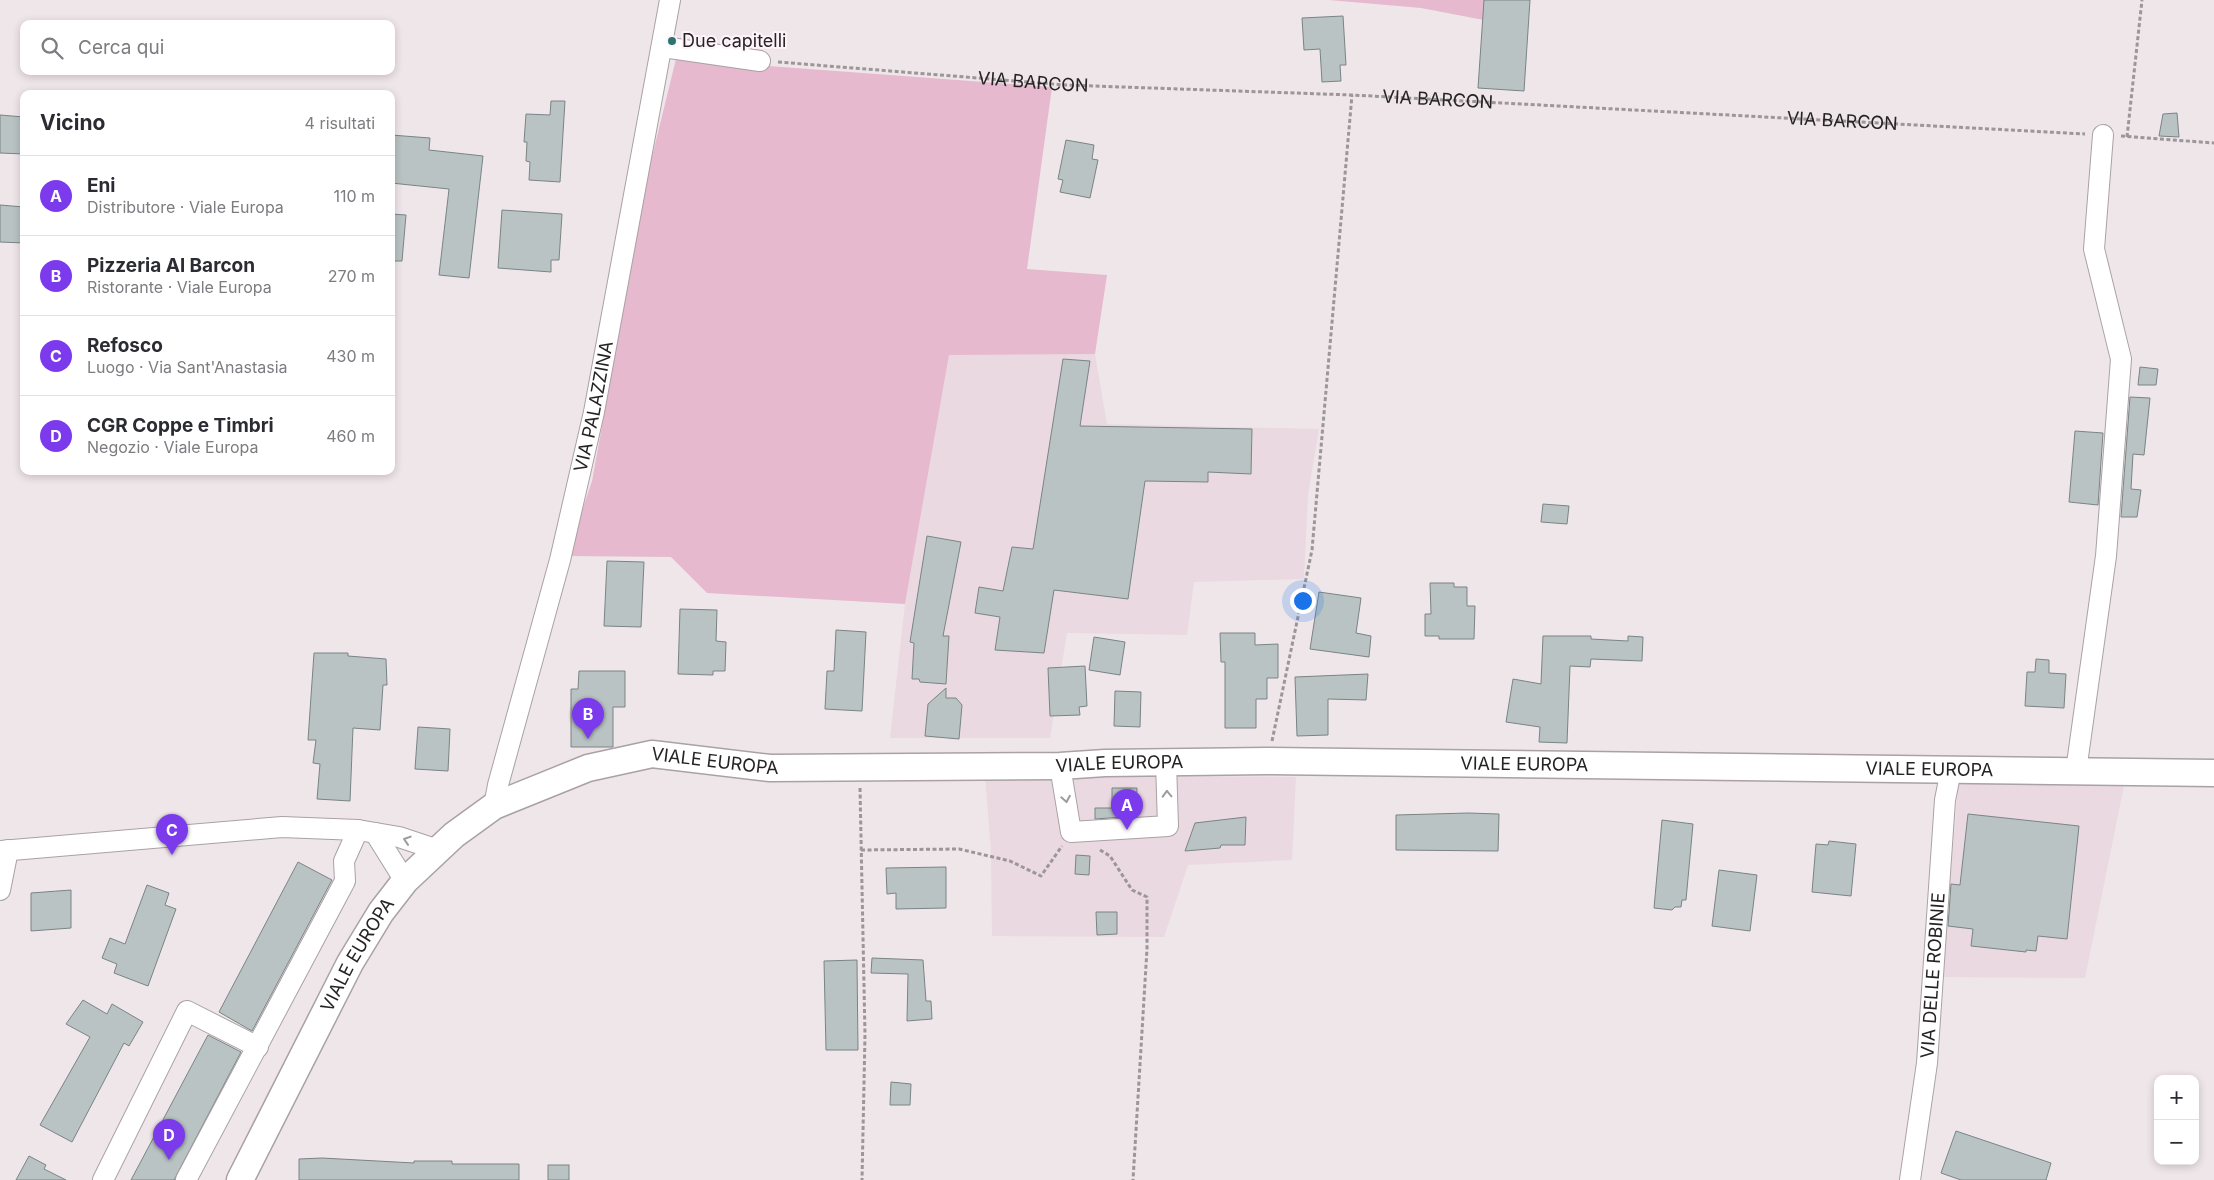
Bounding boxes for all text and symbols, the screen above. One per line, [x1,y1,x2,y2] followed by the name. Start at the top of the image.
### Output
[20,20,395,75] search box
[682,30,786,51] place label: Due capitelli
[38,34,66,62] icon: search
[666,35,678,47] marker: Due capitelli
[78,36,164,59] text: Cerca qui
[977,67,1089,96] street label: VIA BARCON
[1382,86,1494,112] street label: VIA BARCON
[1786,107,1898,134] street label: VIA BARCON
[40,110,105,135] text: Vicino
[305,113,375,133] text: 4 risultati
[87,174,116,197] text: Eni
[50,186,62,206] text: A
[333,186,375,206] text: 110 m
[87,197,284,217] text: Distributore · Viale Europa
[87,254,255,277] text: Pizzeria Al Barcon
[51,266,61,286] text: B
[328,266,375,286] text: 270 m
[87,277,272,297] text: Ristorante · Viale Europa
[87,334,163,357] text: Refosco
[570,339,617,474] street label: VIA PALAZZINA
[50,346,62,366] text: C
[326,346,375,366] text: 430 m
[87,357,288,377] text: Luogo · Via Sant'Anastasia
[87,414,274,437] text: CGR Coppe e Timbri
[50,426,62,446] text: D
[326,426,375,446] text: 460 m
[87,437,258,457] text: Negozio · Viale Europa
[1290,588,1316,614] your location
[572,698,604,739] pin: B
[650,743,779,778] street label: VIALE EUROPA
[1055,751,1183,776] street label: VIALE EUROPA
[1460,752,1588,775] street label: VIALE EUROPA
[1865,758,1993,780] street label: VIALE EUROPA
[1111,789,1143,830] pin: A
[1162,790,1172,798] one-way arrow
[1060,795,1071,803] one-way arrow
[156,814,188,855] pin: C
[403,835,412,845] one-way arrow
[1916,892,1949,1059] street label: VIA DELLE ROBINIE
[316,893,398,1015] street label: VIALE EUROPA
[2154,1075,2199,1165] map controls
[2154,1075,2199,1120] button: +
[153,1119,185,1160] pin: D
[2154,1120,2199,1165] button: −

